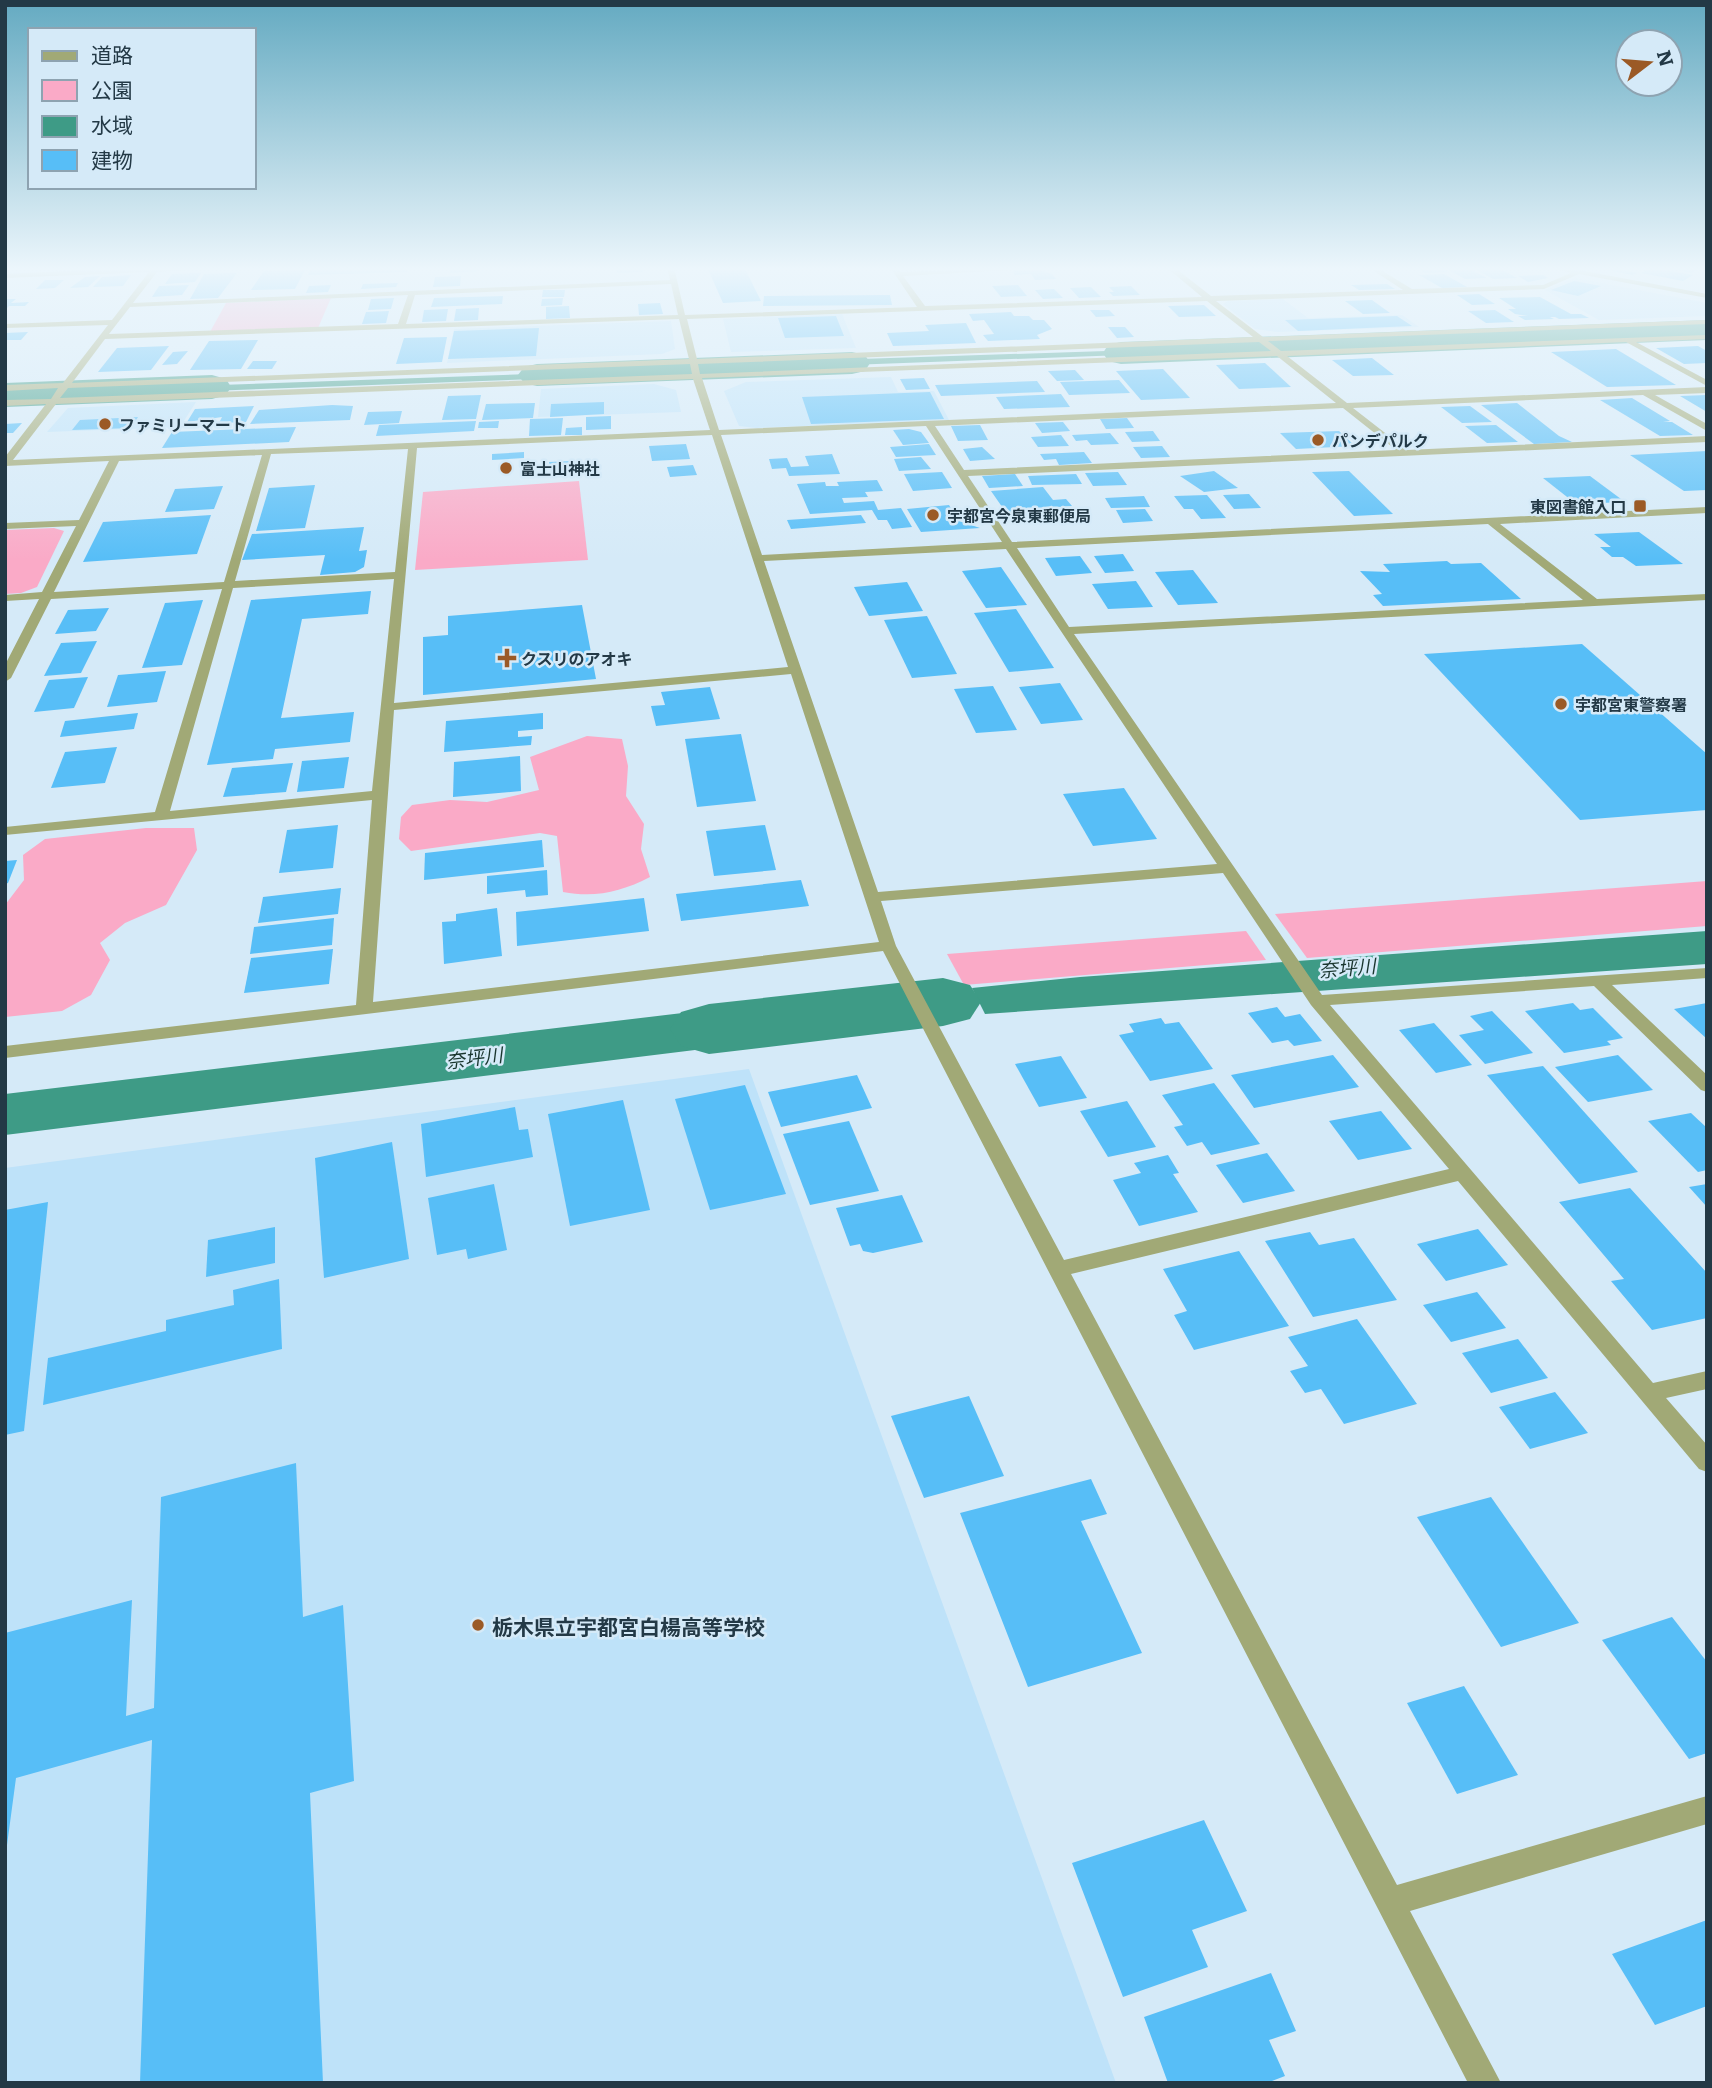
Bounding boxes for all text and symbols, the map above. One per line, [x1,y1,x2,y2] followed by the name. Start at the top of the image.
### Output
[28,28,256,189] legend
[1614,28,1684,98] north arrow
[91,38,133,69] text: 道路
[1651,47,1682,70] text: N
[91,73,133,104] text: 公園
[91,108,133,139] text: 水域
[91,143,133,174] text: 建物
[119,412,247,436] place label: ファミリーマート
[97,416,113,432] marker: ファミリーマート
[1332,428,1429,452] place label: パンデパルク
[1310,432,1326,448] marker: パンデパルク
[520,456,600,480] place label: 富士山神社
[498,460,514,476] marker: 富士山神社
[1530,494,1626,518] place label: 東図書館入口
[1632,498,1648,514] marker: 東図書館入口
[947,503,1091,527] place label: 宇都宮今泉東郵便局
[925,507,941,523] marker: 宇都宮今泉東郵便局
[521,646,633,670] place label: クスリのアオキ
[499,650,515,666] marker: クスリのアオキ
[1575,692,1687,716] place label: 宇都宮東警察署
[1553,696,1569,712] marker: 宇都宮東警察署
[1317,950,1379,983] water label: 奈坪川
[444,1039,506,1074] water label: 奈坪川
[492,1610,765,1641] place label: 栃木県立宇都宮白楊高等学校
[470,1617,486,1633] marker: 栃木県立宇都宮白楊高等学校

